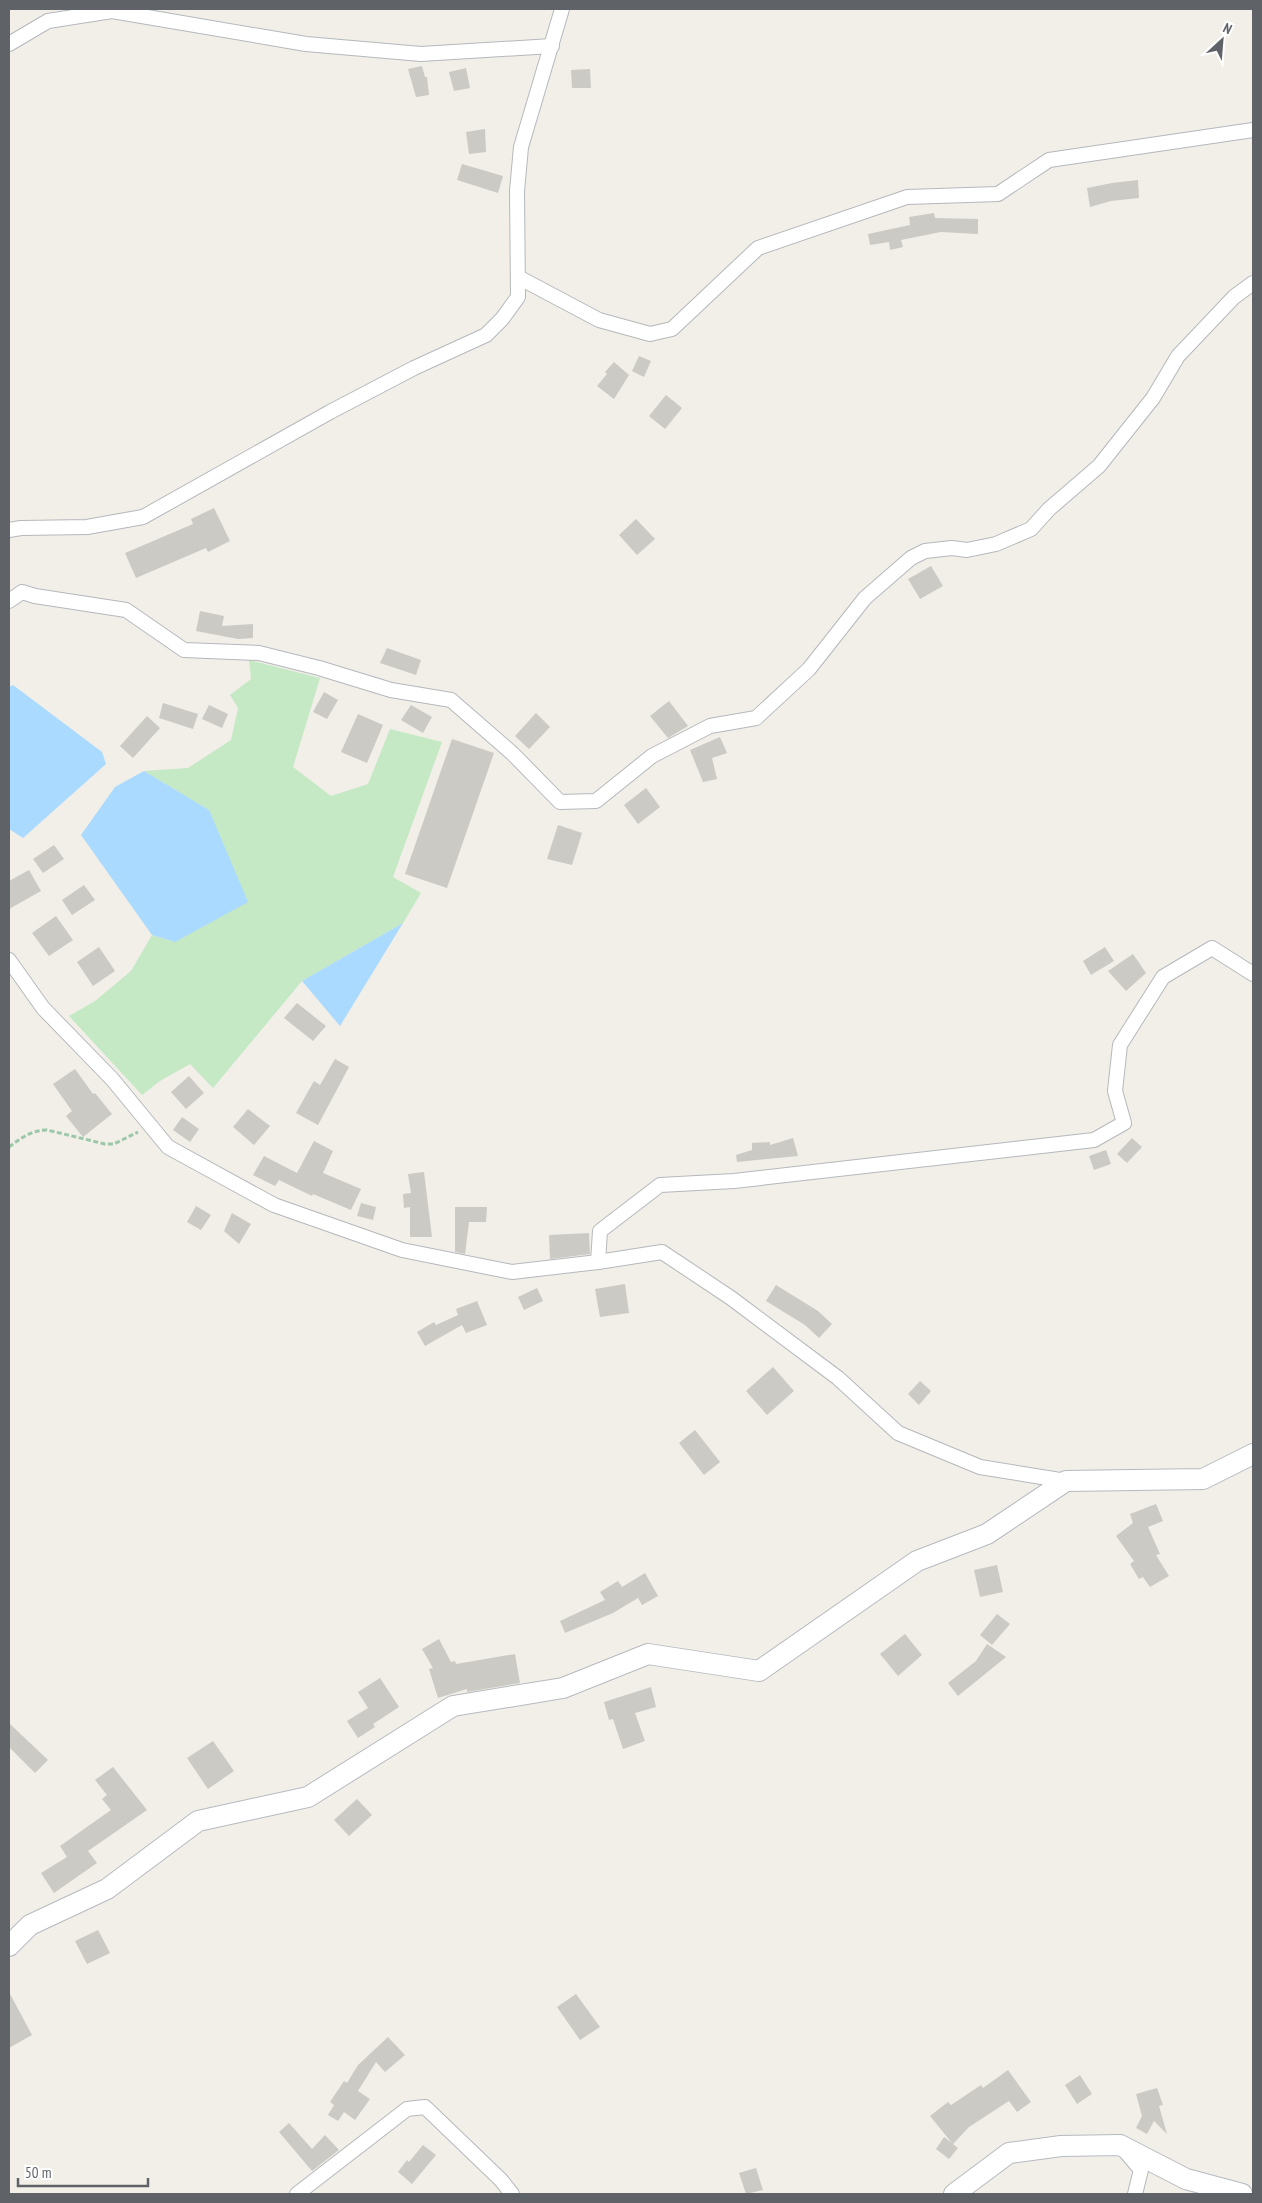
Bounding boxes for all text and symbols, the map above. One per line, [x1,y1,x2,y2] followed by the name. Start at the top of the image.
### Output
[1197,15,1247,65] north arrow
[1220,19,1235,38] text: N
[18,2156,148,2188] scale bar
[25,2163,51,2182] text: 50 m

